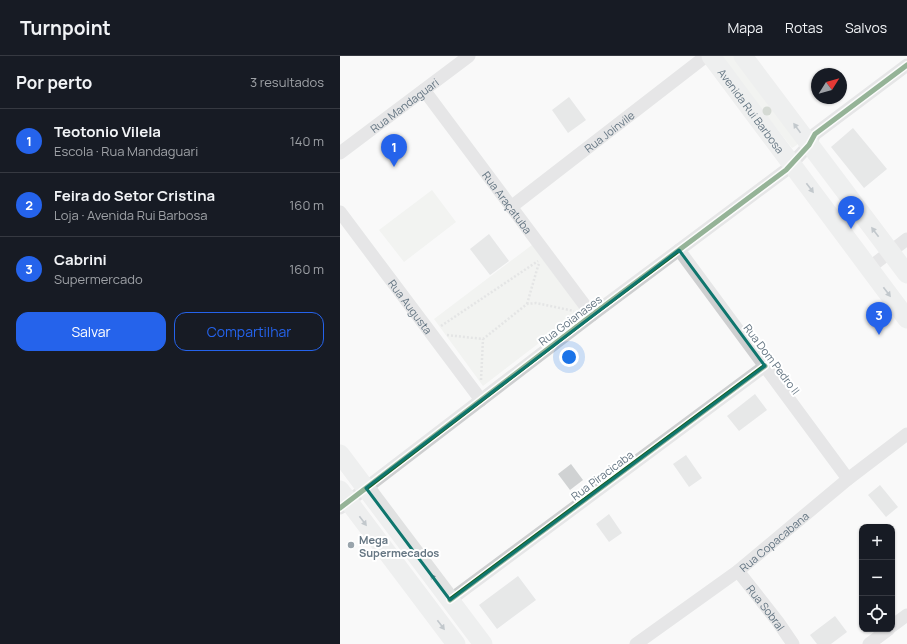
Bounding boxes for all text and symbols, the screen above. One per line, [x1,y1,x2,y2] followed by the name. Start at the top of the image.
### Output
[20,15,111,41] text: Turnpoint
[727,18,763,37] text: Mapa
[785,18,823,37] text: Rotas
[845,18,887,37] text: Salvos
[715,65,788,156] street label: Avenida Rui Barbosa
[811,68,847,104] north arrow
[16,71,92,94] text: Por perto
[250,73,324,91] text: 3 resultados
[367,74,441,136] street label: Rua Mandaguari
[581,107,638,155] street label: Rua Joinvile
[54,121,161,142] text: Teotonio Vilela
[793,123,801,133] one-way arrow
[26,132,32,150] text: 1
[290,132,324,150] text: 140 m
[381,134,407,167] pin: 1
[54,142,198,160] text: Escola · Rua Mandaguari
[479,168,536,236] street label: Rua Araçatuba
[805,183,813,193] one-way arrow
[54,185,215,206] text: Feira do Setor Cristina
[25,196,33,214] text: 2
[289,196,324,214] text: 160 m
[838,196,864,229] pin: 2
[54,206,208,224] text: Loja · Avenida Rui Barbosa
[871,227,879,237] one-way arrow
[54,249,107,270] text: Cabrini
[25,260,33,278] text: 3
[289,260,324,278] text: 160 m
[54,270,143,288] text: Supermercado
[385,276,436,337] street label: Rua Augusta
[883,287,891,298] one-way arrow
[535,291,605,349] street label: Rua Goianases
[866,302,892,335] pin: 3
[16,312,166,351] button: Salvar
[174,312,324,351] button: Compartilhar
[741,321,803,397] street label: Rua Dom Pedro II
[559,347,579,367] your location
[568,447,636,503] street label: Rua Piracicaba
[736,508,812,575] street label: Rua Copacabana
[359,515,368,526] one-way arrow
[859,524,895,632] map controls
[859,524,895,560] button: +
[359,532,439,560] place label: Mega Supermecados
[346,540,356,550] marker: Mega Supermecados
[859,560,895,596] button: −
[430,574,438,585] one-way arrow
[744,581,789,633] street label: Rua Sobral
[859,596,895,632] button: locate
[437,619,446,630] one-way arrow

